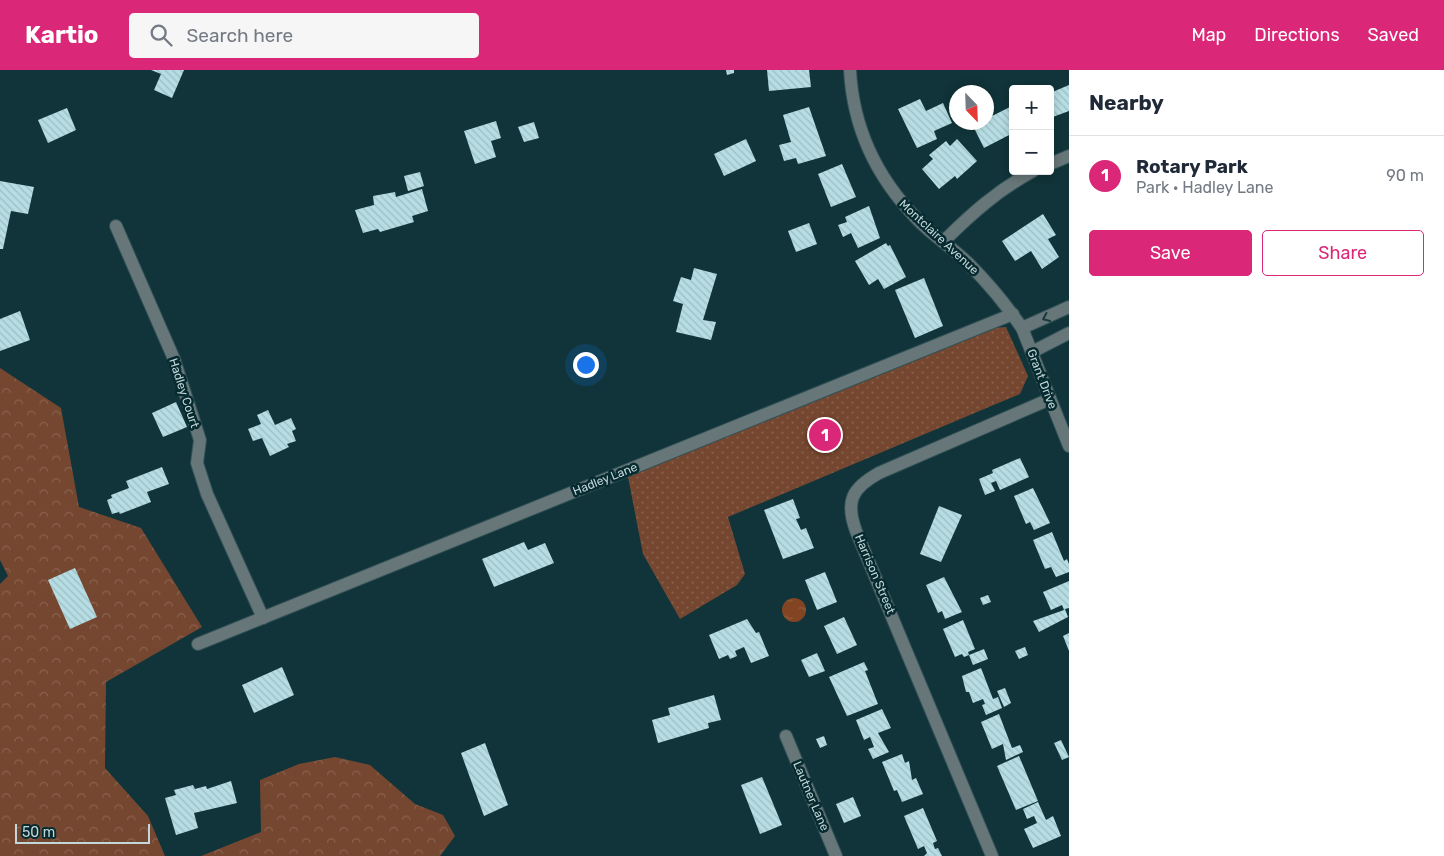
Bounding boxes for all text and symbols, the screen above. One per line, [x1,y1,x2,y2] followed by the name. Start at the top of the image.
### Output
[129,13,479,58] search box
[25,21,99,49] text: Kartio
[147,21,175,49] icon: search
[187,24,293,47] text: Search here
[1191,24,1226,46] text: Map
[1254,24,1340,46] text: Directions
[1368,24,1419,46] text: Saved
[949,85,994,130] north arrow
[1009,85,1054,175] map controls
[1009,85,1054,130] button: +
[1089,90,1164,115] text: Nearby
[1009,130,1054,175] button: −
[1136,155,1248,178] text: Rotary Park
[1101,166,1109,185] text: 1
[1386,166,1424,185] text: 90 m
[1136,178,1273,197] text: Park · Hadley Lane
[896,197,982,277] street label: Montclaire Avenue
[1089,230,1252,276] button: Save
[1262,230,1424,276] button: Share
[1042,311,1051,322] one-way arrow
[1024,347,1060,411] street label: Grant Drive
[573,352,599,378] your location
[166,356,202,430] street label: Hadley Court
[809,416,841,454] pin: 1
[571,460,640,498] street label: Hadley Lane
[852,532,898,616] street label: Harrison Street
[790,759,832,833] street label: Lautner Lane
[15,821,150,844] scale bar
[22,824,55,841] text: 50 m

